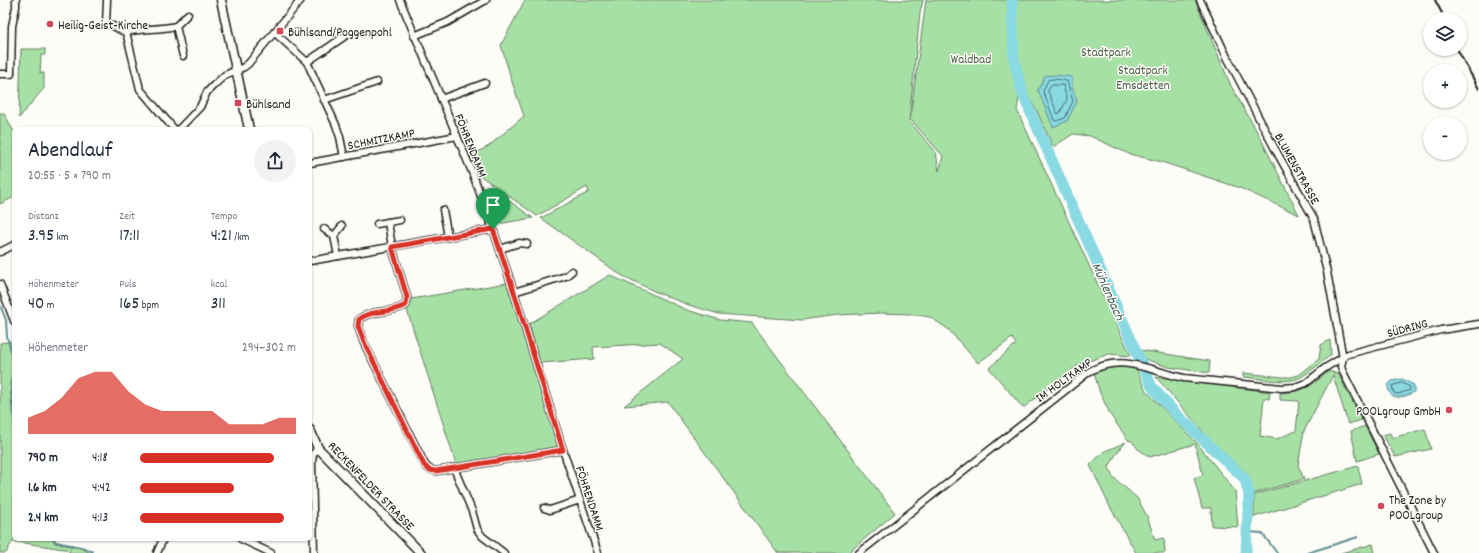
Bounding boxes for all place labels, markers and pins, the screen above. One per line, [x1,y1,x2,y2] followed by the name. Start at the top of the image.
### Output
[58,17,148,36] place label: Heilig-Geist-Kirche
[45,19,55,29] marker: Heilig-Geist-Kirche
[288,24,392,43] place label: Bühlsand/Poggenpohl
[275,26,285,36] marker: Bühlsand/Poggenpohl
[246,96,291,115] place label: Bühlsand
[233,98,243,108] marker: Bühlsand
[476,188,510,229] pin
[1356,403,1441,422] place label: POOLgroup GmbH
[1444,405,1454,415] marker: POOLgroup GmbH
[1389,492,1447,526] place label: The Zone by POOLgroup
[1376,501,1386,511] marker: The Zone by POOLgroup

